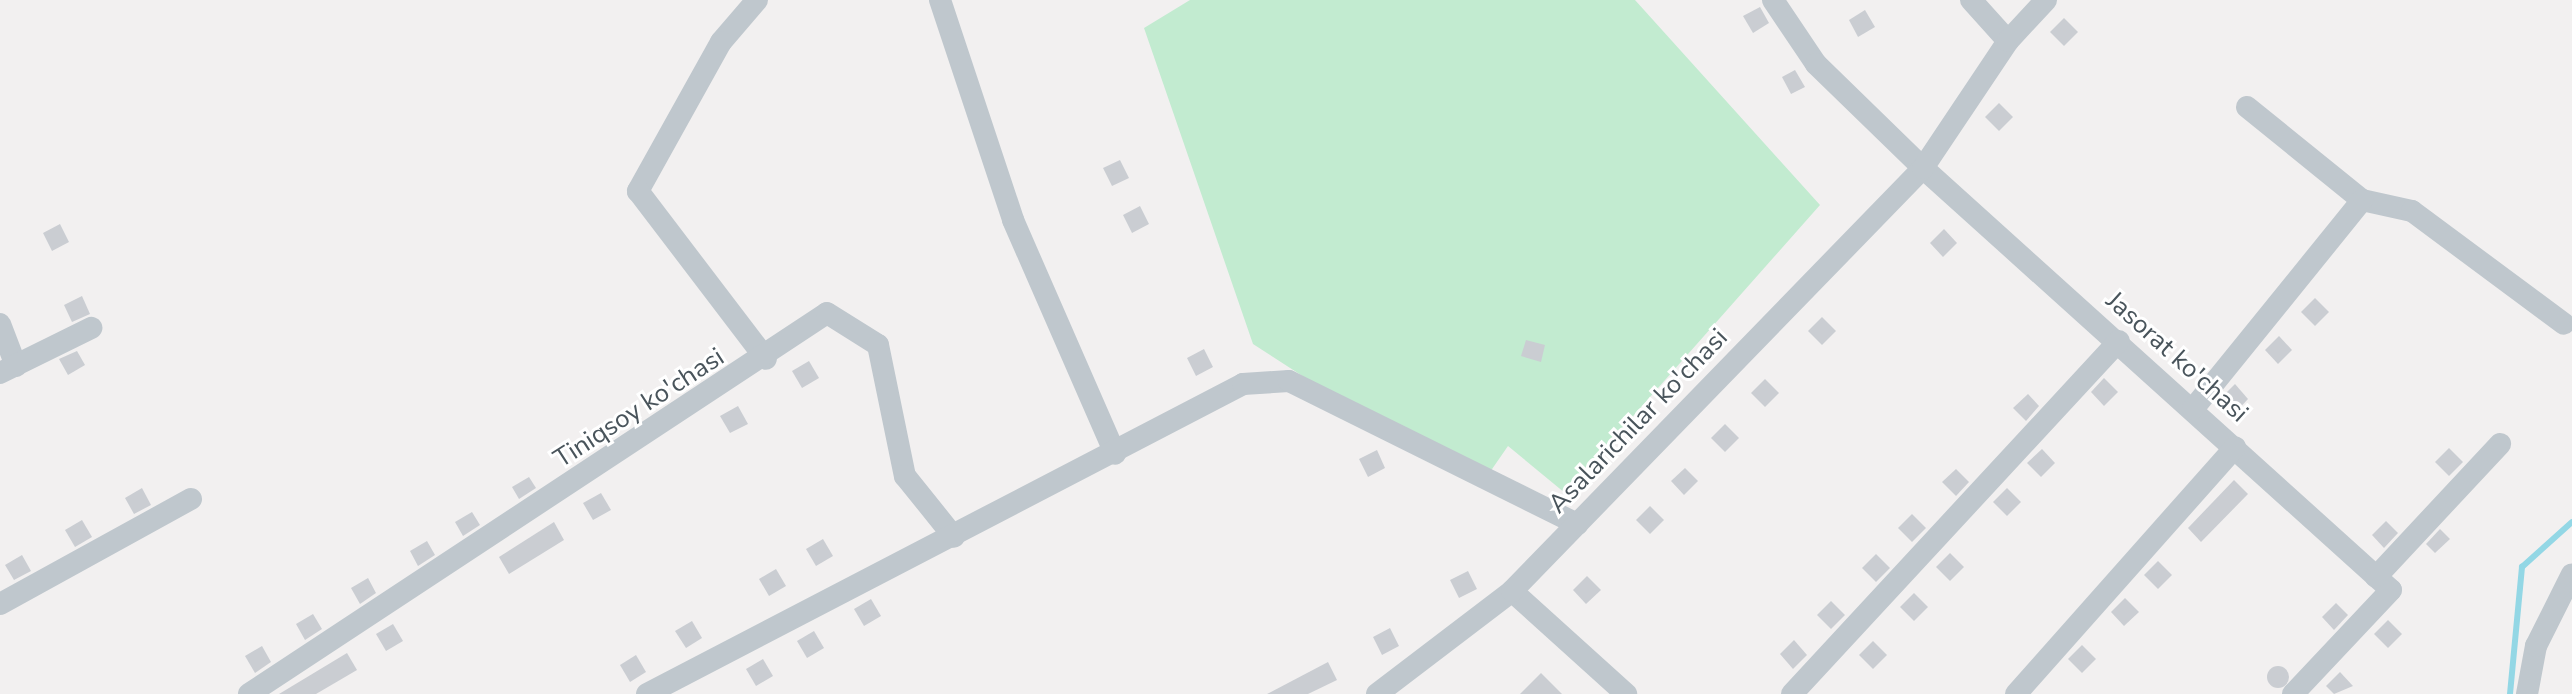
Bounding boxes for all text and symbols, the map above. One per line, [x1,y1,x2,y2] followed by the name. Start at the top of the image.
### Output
[2100,285,2254,429] street label: Jasorat ko'chasi
[1542,322,1734,520] street label: Asalarichilar ko'chasi
[548,341,730,475] street label: Tiniqsoy ko'chasi

